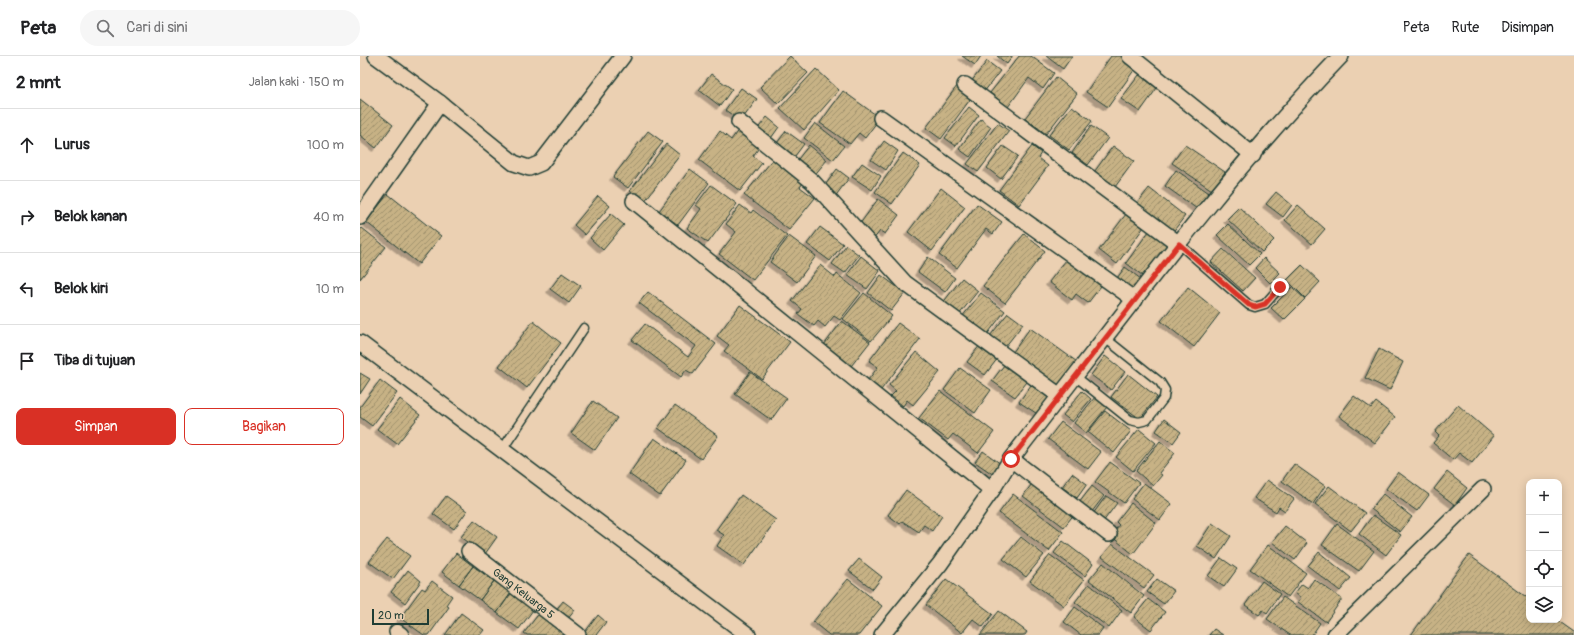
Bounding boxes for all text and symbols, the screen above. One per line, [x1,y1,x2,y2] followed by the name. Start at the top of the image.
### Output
[80,10,360,46] search box
[20,16,56,40] text: Peta
[94,17,116,39] icon: search
[126,18,188,37] text: Cari di sini
[1403,19,1430,36] text: Peta
[1452,19,1479,36] text: Rute
[1501,19,1554,36] text: Disimpan
[16,72,61,93] text: 2 mnt
[248,74,344,90] text: Jalan kaki · 150 m
[16,134,38,156] icon: ahead
[54,135,90,154] text: Lurus
[307,137,344,153] text: 100 m
[16,206,38,228] icon: right
[54,207,127,226] text: Belok kanan
[313,209,344,225] text: 40 m
[16,278,38,300] icon: left
[1271,278,1289,296] route end
[54,279,108,298] text: Belok kiri
[316,281,344,297] text: 10 m
[16,350,38,372] icon: arrive
[54,351,135,370] text: Tiba di tujuan
[16,408,176,445] button: Simpan
[184,408,344,445] button: Bagikan
[1002,450,1020,468] route start
[1526,479,1562,623] map controls
[1526,479,1562,515] button: +
[1526,515,1562,551] button: −
[1526,551,1562,587] button: locate
[490,566,557,621] street label: Gang Keluarga 5
[1526,587,1562,623] button: layers
[372,607,429,626] scale bar
[378,609,404,622] text: 20 m

